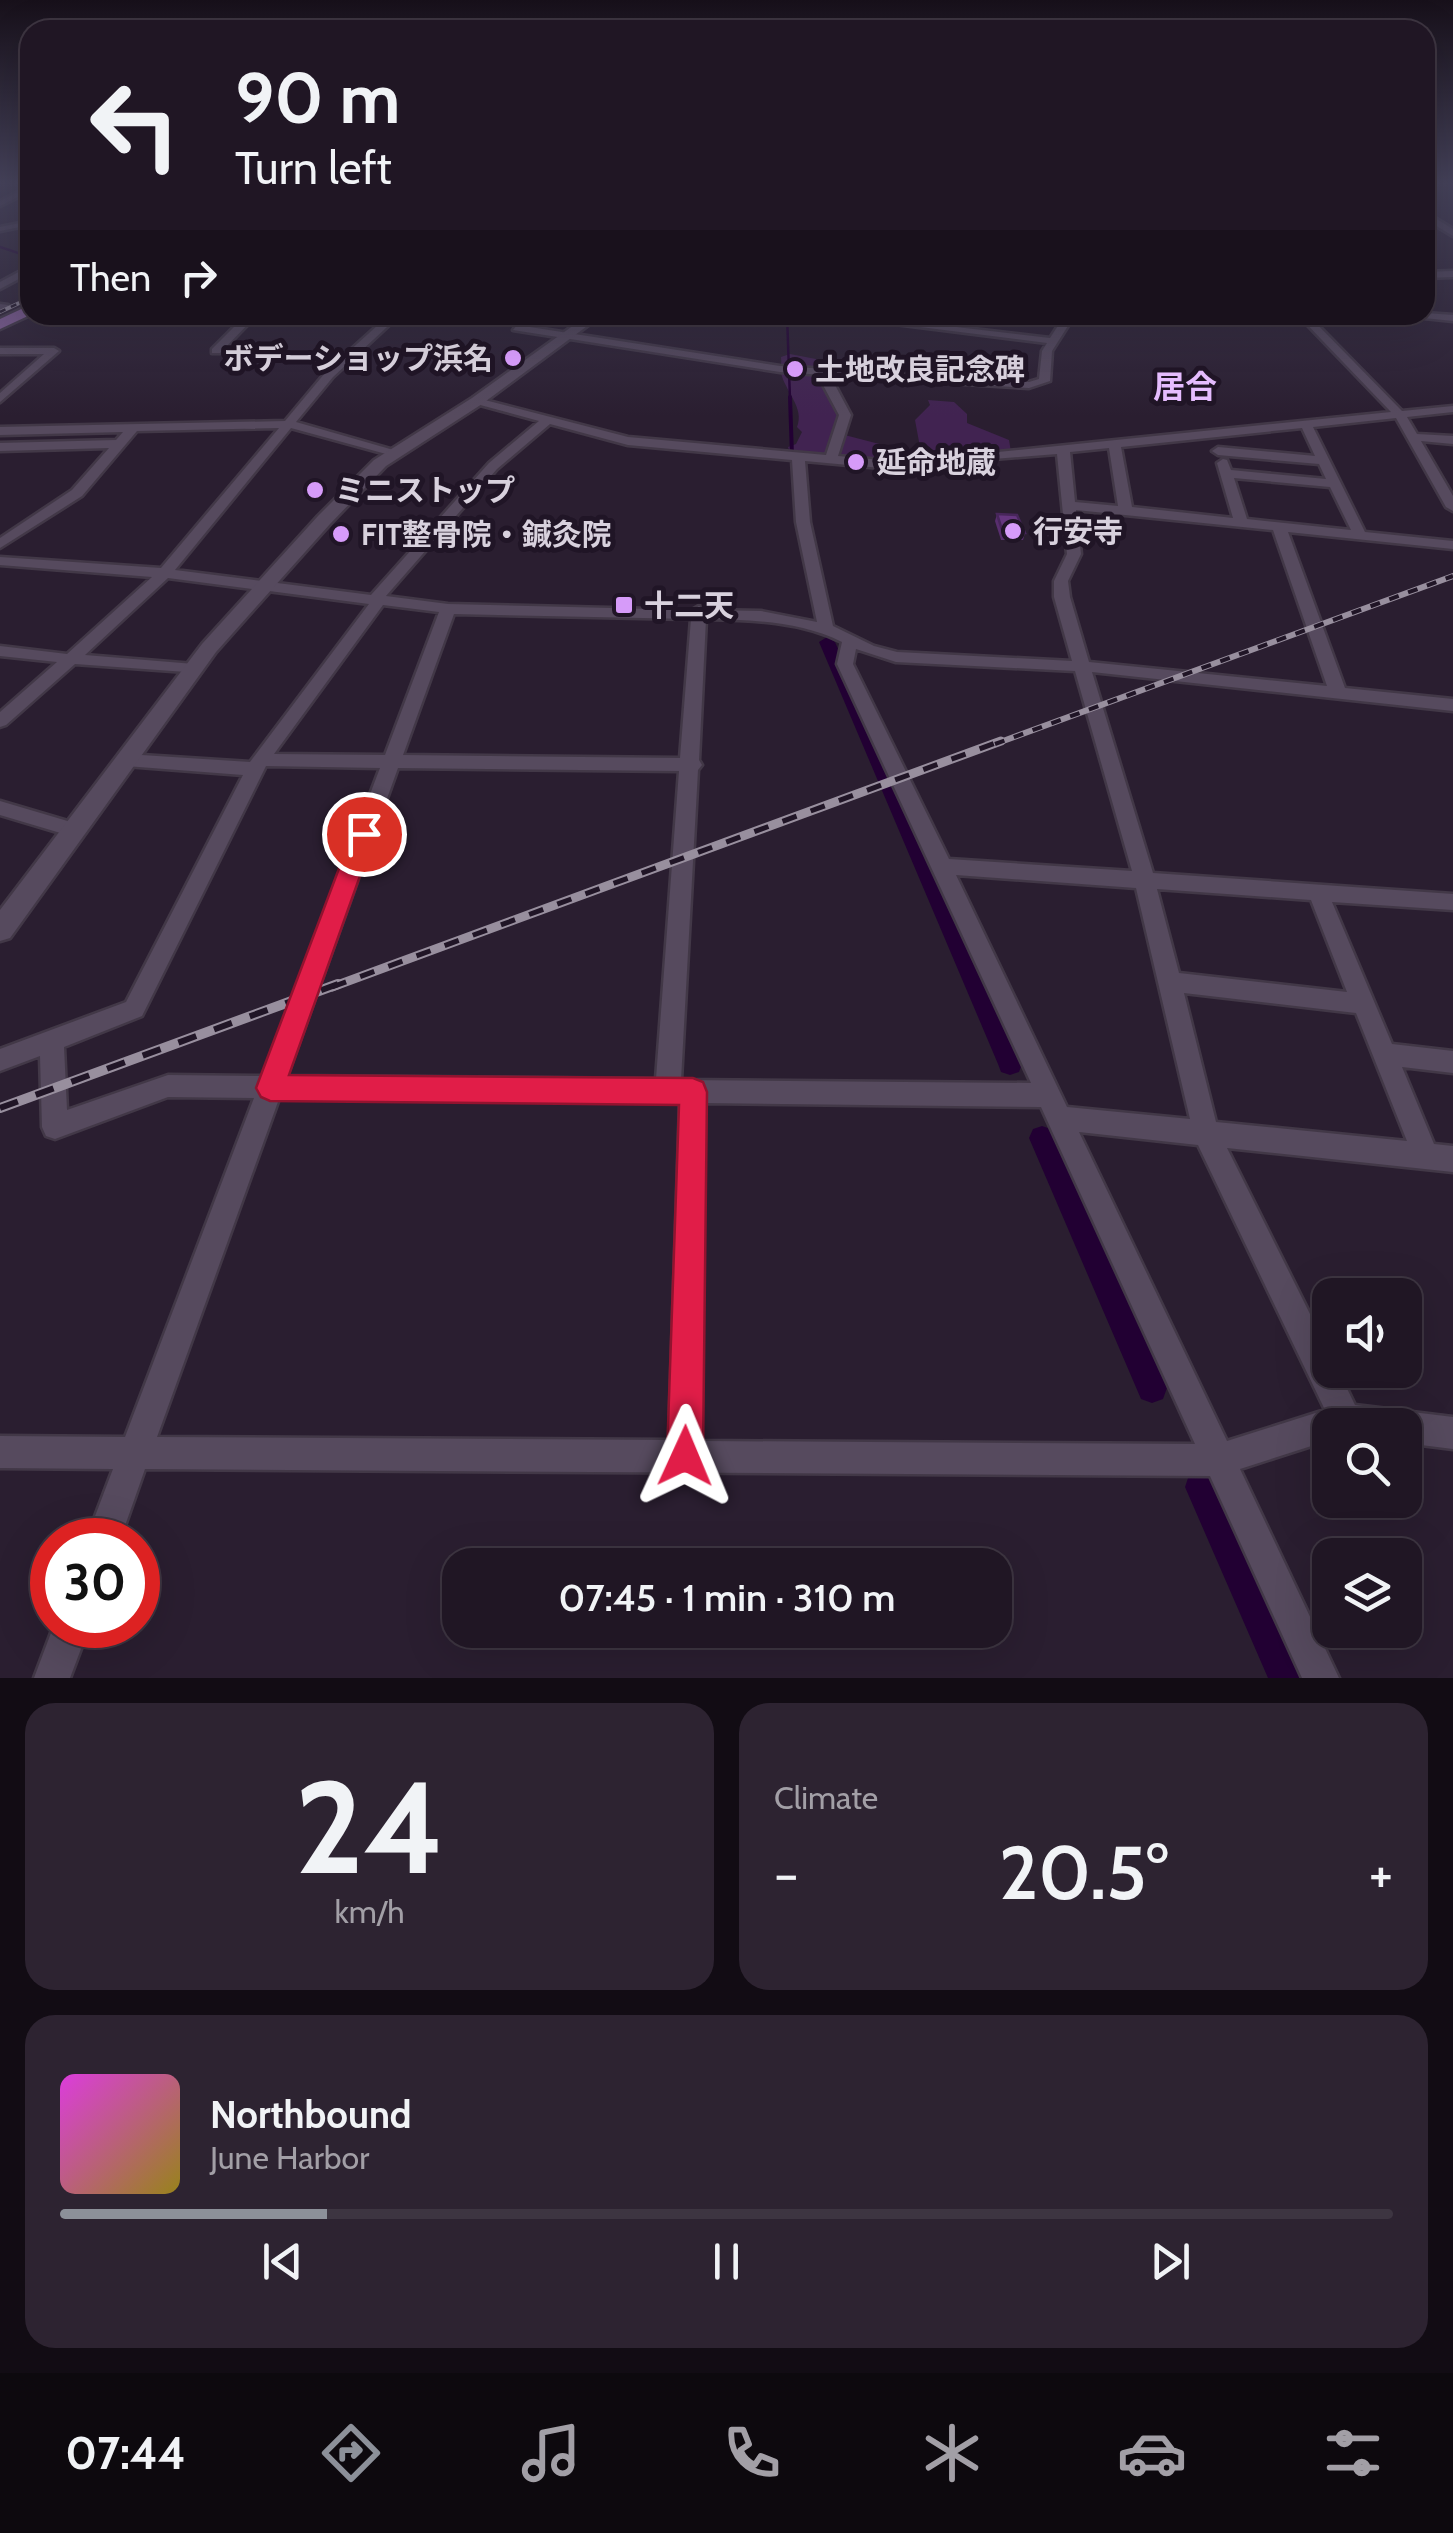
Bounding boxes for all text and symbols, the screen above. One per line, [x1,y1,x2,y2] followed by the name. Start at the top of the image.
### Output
[235,55,400,141] text: 90 m
[70,60,200,190] icon: left
[235,141,392,195] text: Turn left
[171,250,226,305] icon: right
[70,254,151,301] text: Then
[224,340,493,377] place label: ボデーショップ浜名
[502,347,524,369] marker: ボデーショップ浜名
[815,351,1025,388] place label: 土地改良記念碑
[784,358,806,380] marker: 土地改良記念碑
[1153,367,1217,406] district label: 居合
[876,444,996,481] place label: 延命地蔵
[845,451,867,473] marker: 延命地蔵
[335,472,515,509] place label: ミニストップ
[304,479,326,501] marker: ミニストップ
[1033,513,1123,550] place label: 行安寺
[361,516,612,553] place label: FIT整骨院・鍼灸院
[1002,520,1024,542] marker: 行安寺
[330,523,352,545] marker: FIT整骨院・鍼灸院
[644,587,734,624] place label: 十二天
[613,594,635,616] marker: 十二天
[322,792,407,877] pin
[337,807,392,862] icon: arrive
[1312,1278,1422,1648] map controls
[1312,1278,1422,1388] button: sound
[633,1404,737,1508] position arrow
[1312,1408,1422,1518] button: search
[30,1518,160,1648] speed limit sign: 30
[1312,1538,1422,1648] button: layers
[559,1574,895,1621] text: 07:45 · 1 min · 310 m
[295,1748,444,1906] text: 24
[774,1778,878,1817] text: Climate
[999,1827,1168,1918] text: 20.5°
[774,1840,798,1907] text: −
[1369,1840,1393,1907] text: +
[334,1892,405,1931] text: km/h
[210,2091,412,2138] text: Northbound
[210,2138,369,2177] text: June Harbor
[255,2234,310,2289] icon: previous
[699,2234,754,2289] icon: pause
[1143,2234,1198,2289] icon: next
[316,2418,386,2488] icon: directions
[516,2418,586,2488] icon: music
[717,2418,787,2488] icon: phone
[917,2418,987,2488] icon: climate
[1117,2418,1187,2488] icon: car
[1318,2418,1388,2488] icon: filters
[65,2426,186,2480] text: 07:44

